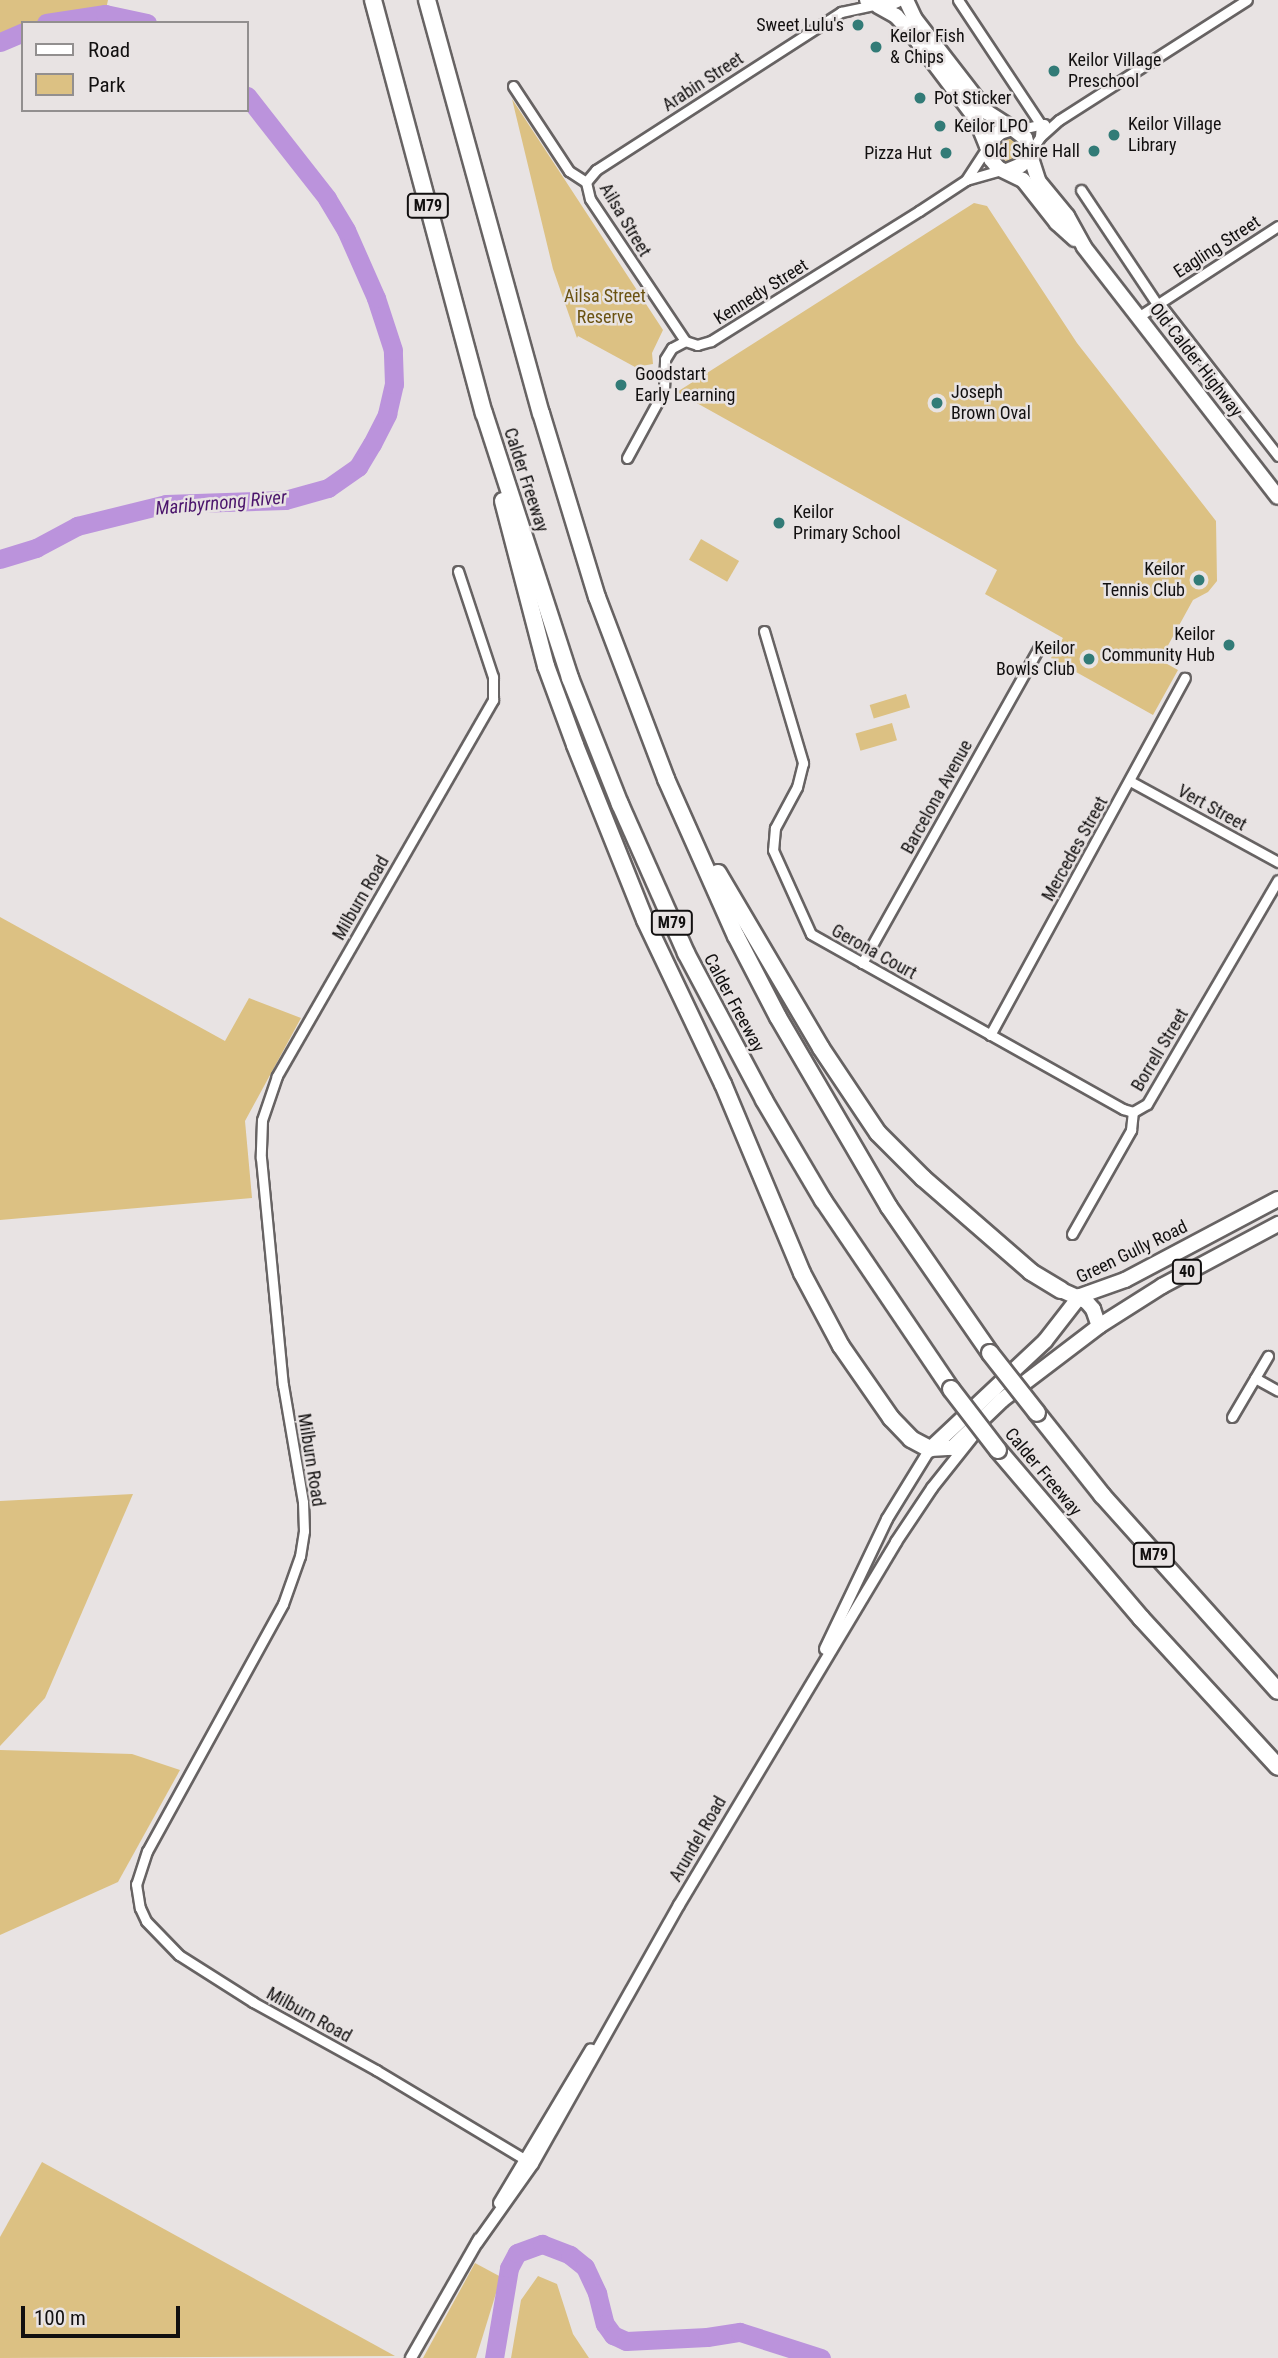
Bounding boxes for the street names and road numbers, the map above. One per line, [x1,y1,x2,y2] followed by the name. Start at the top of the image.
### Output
[658,48,748,116] street label: Arabin Street
[595,179,655,261] street label: Ailsa Street
[405,194,451,218] road number: M79
[1170,211,1264,283] street label: Eagling Street
[710,255,812,329] street label: Kennedy Street
[1145,299,1247,421] street label: Old Calder Highway
[499,425,553,535] street label: Calder Freeway
[897,736,977,858] street label: Barcelona Avenue
[1174,780,1250,836] street label: Vert Street
[1037,793,1113,905] street label: Mercedes Street
[328,852,394,944] street label: Milburn Road
[649,911,695,936] road number: M79
[828,920,920,984] street label: Gerona Court
[699,950,769,1056] street label: Calder Freeway
[1127,1005,1193,1095] street label: Borrell Street
[1073,1216,1191,1288] street label: Green Gully Road
[1171,1260,1203,1284] road number: 40
[293,1412,329,1508] street label: Milburn Road
[1000,1424,1086,1520] street label: Calder Freeway
[1131,1542,1177,1568] road number: M79
[665,1792,731,1886] street label: Arundel Road
[263,1983,355,2047] street label: Milburn Road

